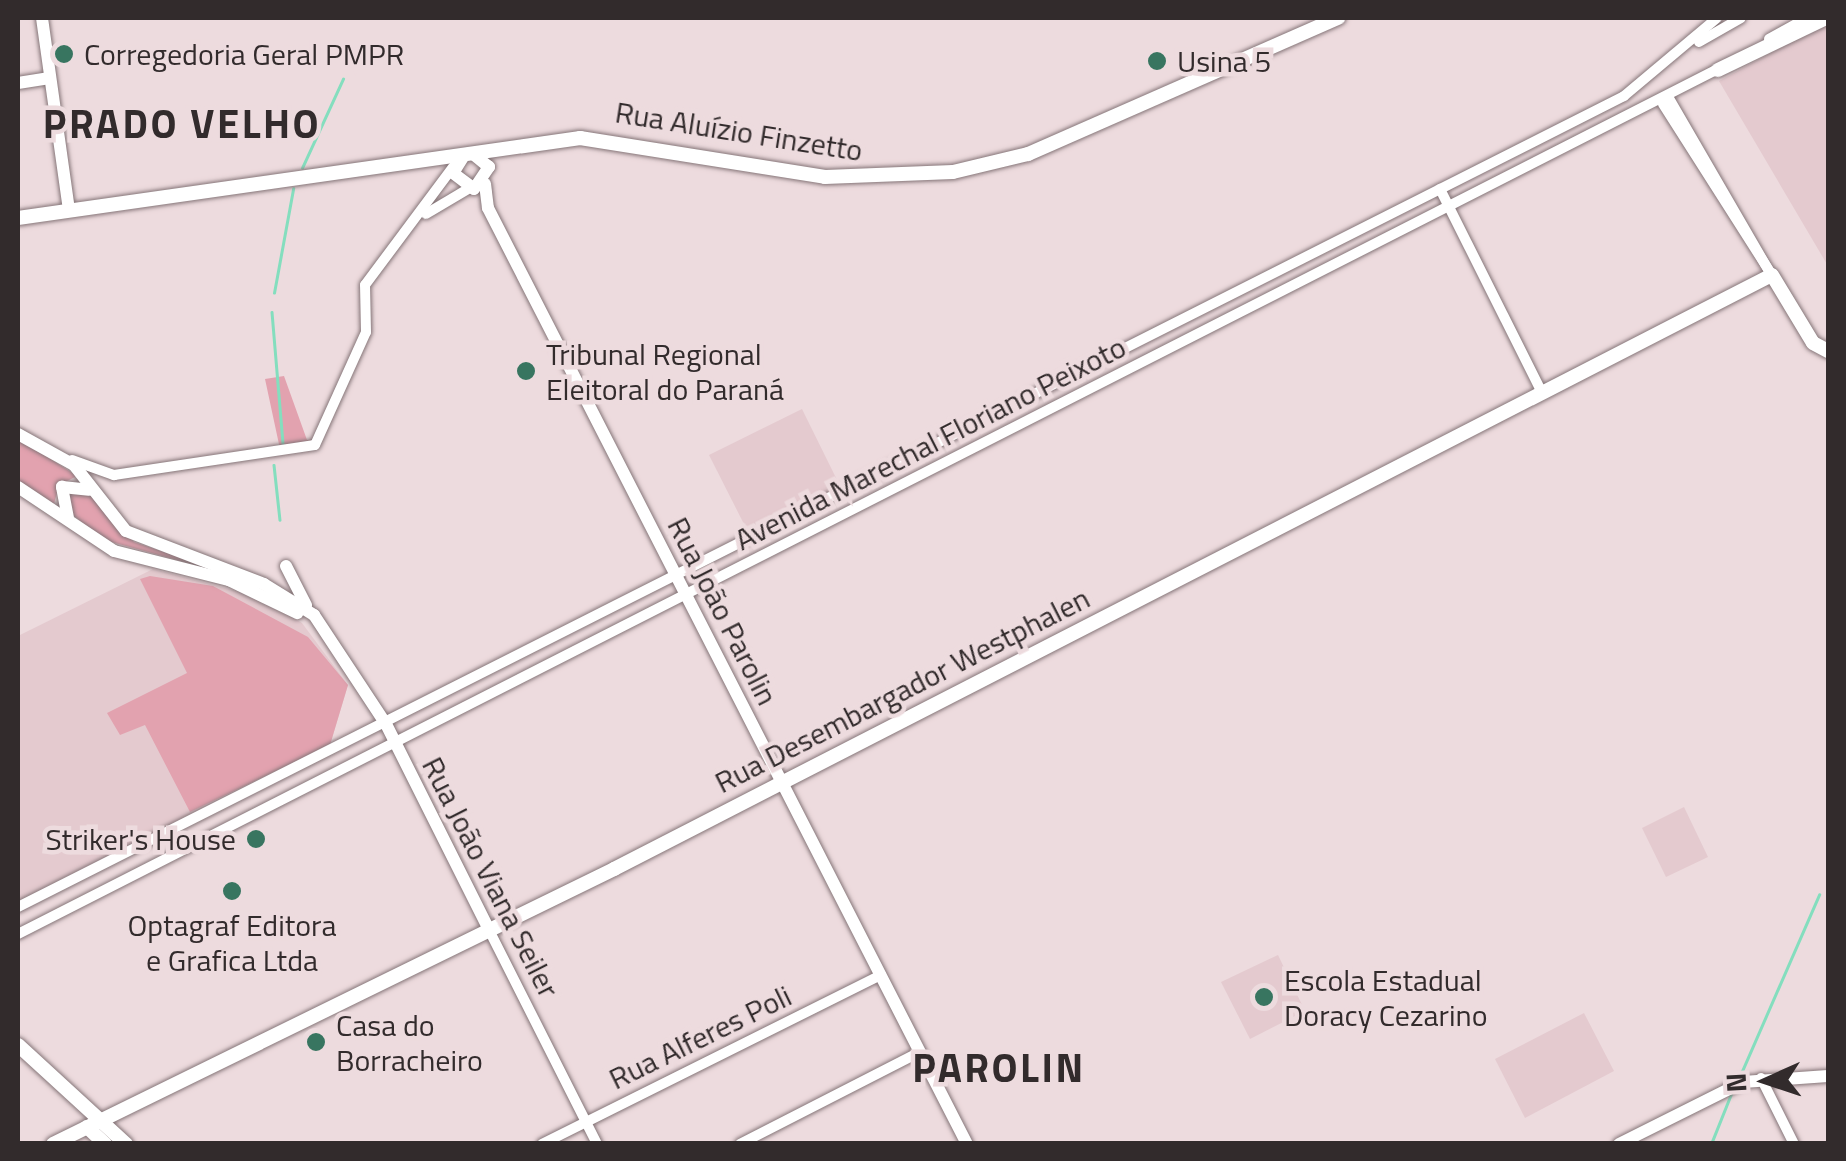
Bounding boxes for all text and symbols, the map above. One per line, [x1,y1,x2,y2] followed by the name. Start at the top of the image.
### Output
[84,36,404,72] place label: Corregedoria Geral PMPR
[53,43,75,65] marker: Corregedoria Geral PMPR
[1177,43,1271,79] place label: Usina 5
[1146,50,1168,72] marker: Usina 5
[613,94,865,168] street label: Rua Aluízio Finzetto
[43,100,321,148] district label: PRADO VELHO
[729,328,1131,558] street label: Avenida Marechal Floriano Peixoto
[546,336,784,406] place label: Tribunal Regional Eleitoral do Paraná
[515,360,537,382] marker: Tribunal Regional Eleitoral do Paraná
[660,511,786,711] street label: Rua João Parolin
[709,580,1095,800] street label: Rua Desembargador Westphalen
[415,751,567,1003] street label: Rua João Viana Seiler
[45,821,236,857] place label: Striker's House
[245,828,267,850] marker: Striker's House
[221,880,243,902] marker: Optagraf Editora e Grafica Ltda
[128,907,336,978] place label: Optagraf Editora e Grafica Ltda
[1284,962,1488,1032] place label: Escola Estadual Doracy Cezarino
[603,977,797,1097] street label: Rua Alferes Poli
[1253,986,1275,1008] marker: Escola Estadual Doracy Cezarino
[336,1007,483,1078] place label: Casa do Borracheiro
[305,1031,327,1053] marker: Casa do Borracheiro
[1716,1031,1816,1131] north arrow
[912,1044,1086,1092] district label: PAROLIN
[1714,1072,1758,1093] text: N

